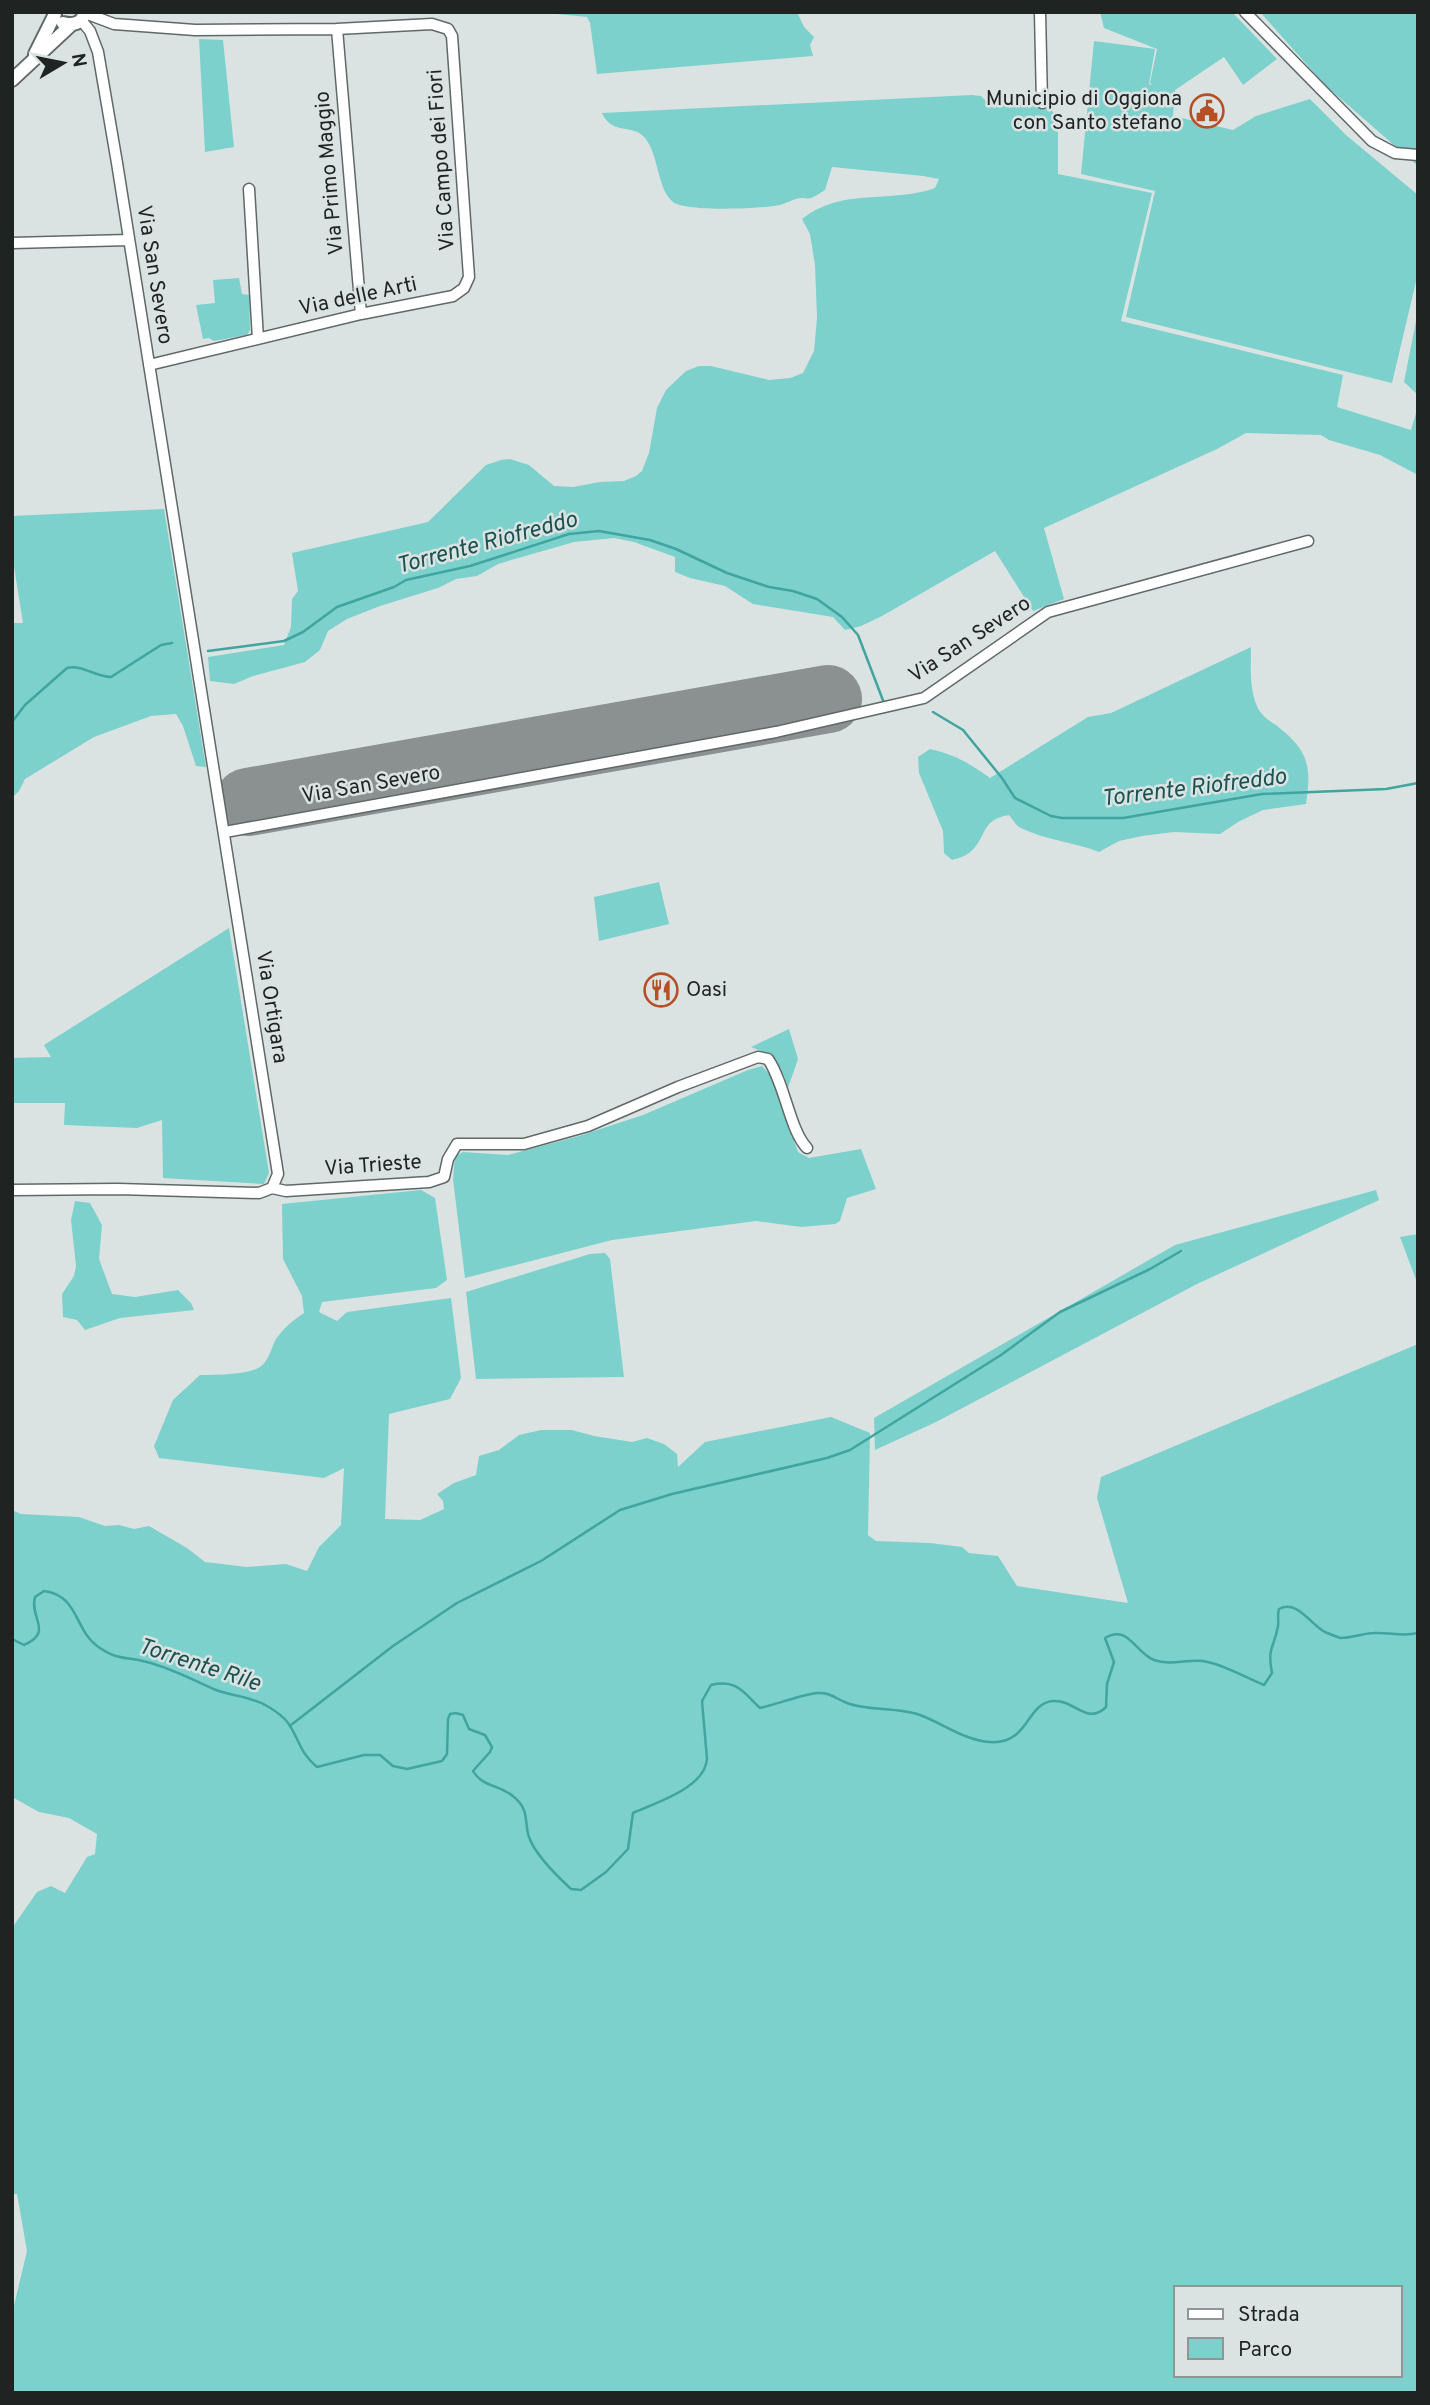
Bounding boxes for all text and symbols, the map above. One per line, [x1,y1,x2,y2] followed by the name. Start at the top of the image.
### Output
[28,28,98,98] north arrow
[65,52,91,69] text: N
[422,68,462,252] street label: Via Campo dei Fiori
[986,86,1182,137] place label: Municipio di Oggiona con Santo stefano
[309,90,351,256] street label: Via Primo Maggio
[1188,92,1226,130] public building icon: Municipio di Oggiona con Santo stefano
[130,204,178,346] street label: Via San Severo
[296,271,420,323] street label: Via delle Arti
[393,506,581,582] water label: Torrente Riofreddo
[904,590,1036,690] street label: Via San Severo
[300,760,442,810] street label: Via San Severo
[1100,763,1289,815] water label: Torrente Riofreddo
[249,949,293,1065] street label: Via Ortigara
[642,971,680,1009] restaurant icon: Oasi
[686,977,727,1004] place label: Oasi
[323,1149,423,1183] street label: Via Trieste
[134,1633,265,1700] water label: Torrente Rile
[1174,2286,1402,2377] legend
[1238,2302,1299,2329] text: Strada
[1238,2337,1292,2364] text: Parco

